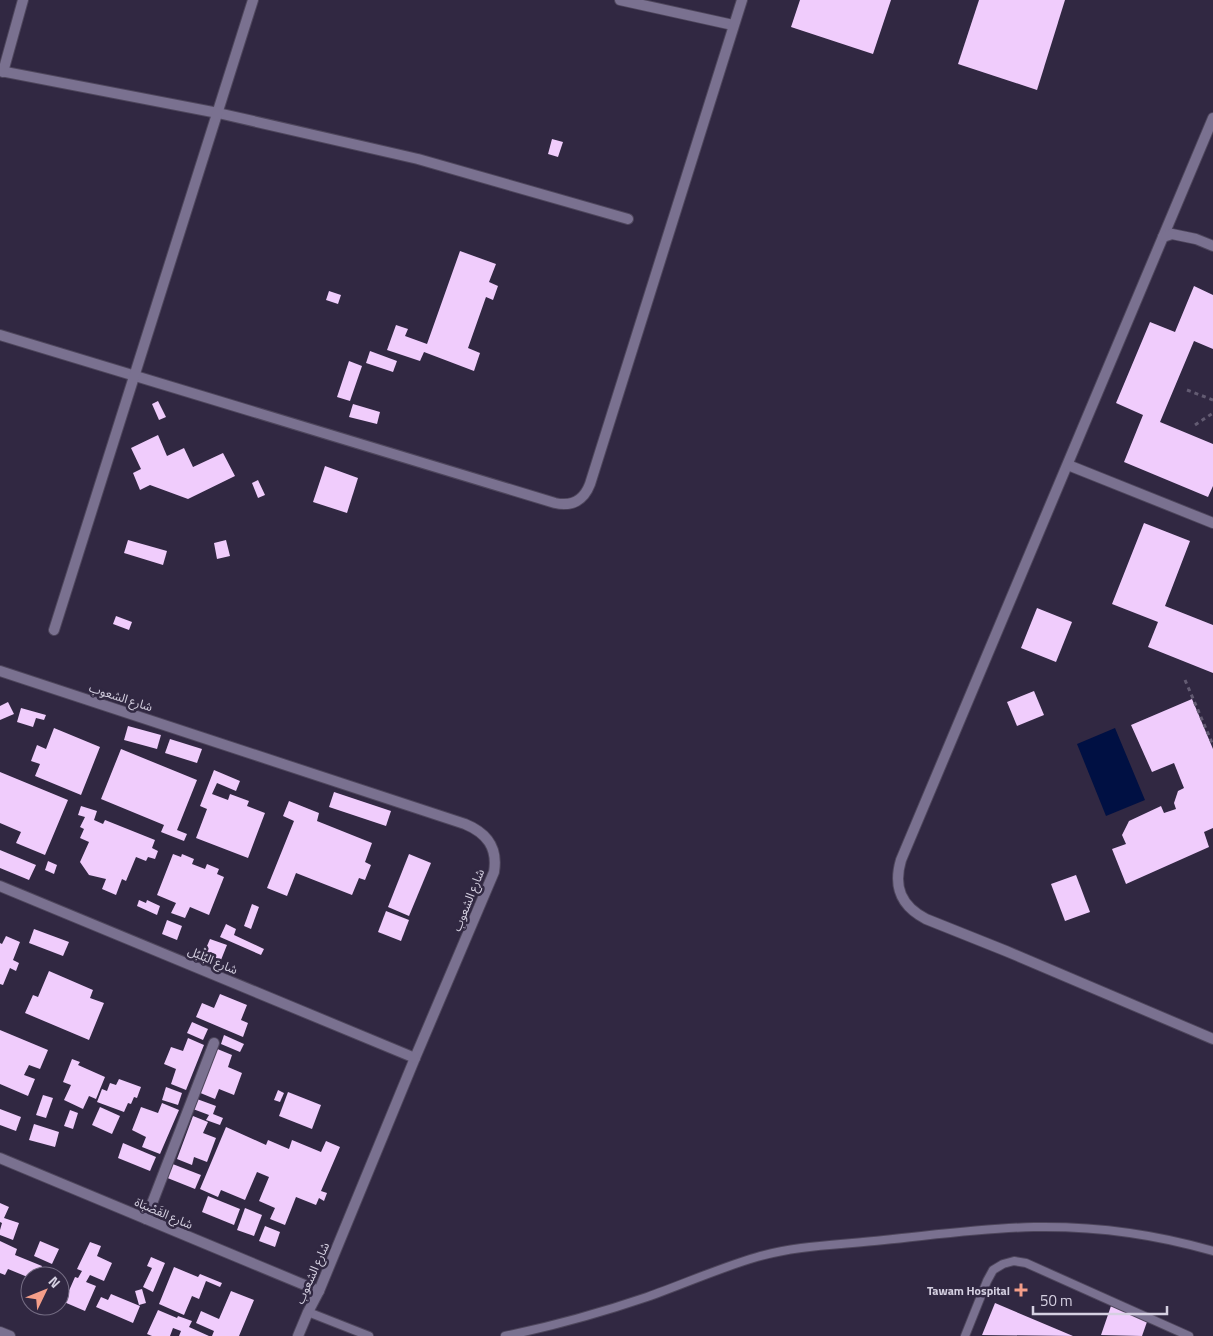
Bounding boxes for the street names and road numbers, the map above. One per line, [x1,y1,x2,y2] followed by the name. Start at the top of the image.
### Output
[87,678,155,716] street label: شارع الشعوب
[447,866,489,934] street label: شارع الشعوب
[185,941,241,979] street label: شارع البُلْبُل
[132,1192,196,1234] street label: شارع القَصْبَاة
[290,1239,334,1307] street label: شارع الشعوب

